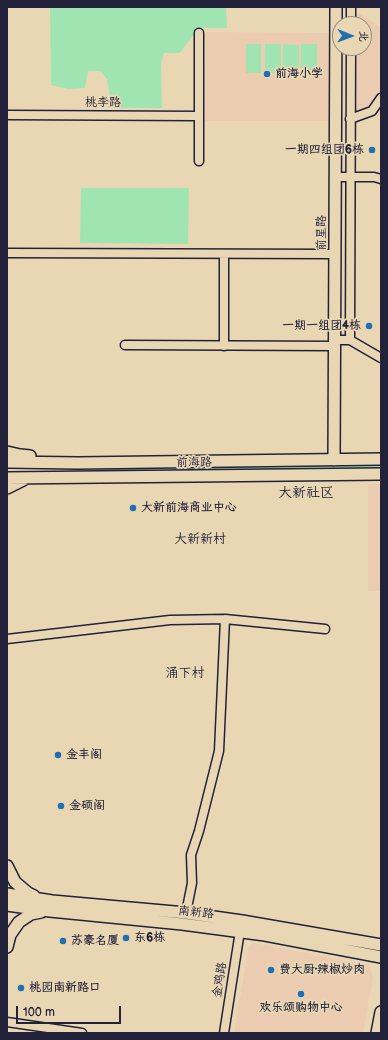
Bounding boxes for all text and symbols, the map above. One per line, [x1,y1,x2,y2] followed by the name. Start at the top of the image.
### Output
[332,16,372,56] north arrow
[357,31,370,42] text: 北
[275,67,323,81] place label: 前海小学
[262,69,272,79] marker: 前海小学
[85,96,121,110] street label: 桃李路
[285,143,364,157] place label: 一期四组团6栋
[367,145,377,155] marker: 一期四组团6栋
[315,215,329,251] street label: 前星路
[282,319,361,333] place label: 一期一组团4栋
[364,321,374,331] marker: 一期一组团4栋
[176,455,212,471] street label: 前海路
[278,485,334,501] district label: 大新社区
[141,501,237,515] place label: 大新前海商业中心
[128,503,138,513] marker: 大新前海商业中心
[174,532,226,548] district label: 大新新村
[166,666,204,682] district label: 涌下村
[66,748,102,762] place label: 金丰阁
[53,750,63,760] marker: 金丰阁
[69,799,105,813] place label: 金硕阁
[56,801,66,811] marker: 金硕阁
[177,904,215,922] street label: 南新路
[134,931,165,945] place label: 东6栋
[121,933,131,943] marker: 东6栋
[71,934,119,948] place label: 苏豪名厦
[58,936,68,946] marker: 苏豪名厦
[210,961,230,999] street label: 金鸡路
[279,963,365,977] place label: 费大厨·辣椒炒肉
[266,965,276,975] marker: 费大厨·辣椒炒肉
[29,981,101,995] place label: 桃园南新路口
[16,983,26,993] marker: 桃园南新路口
[296,989,306,999] marker: 欢乐颂购物中心
[18,998,123,1024] scale bar
[259,1001,343,1015] place label: 欢乐颂购物中心
[23,1005,55,1020] text: 100 m

